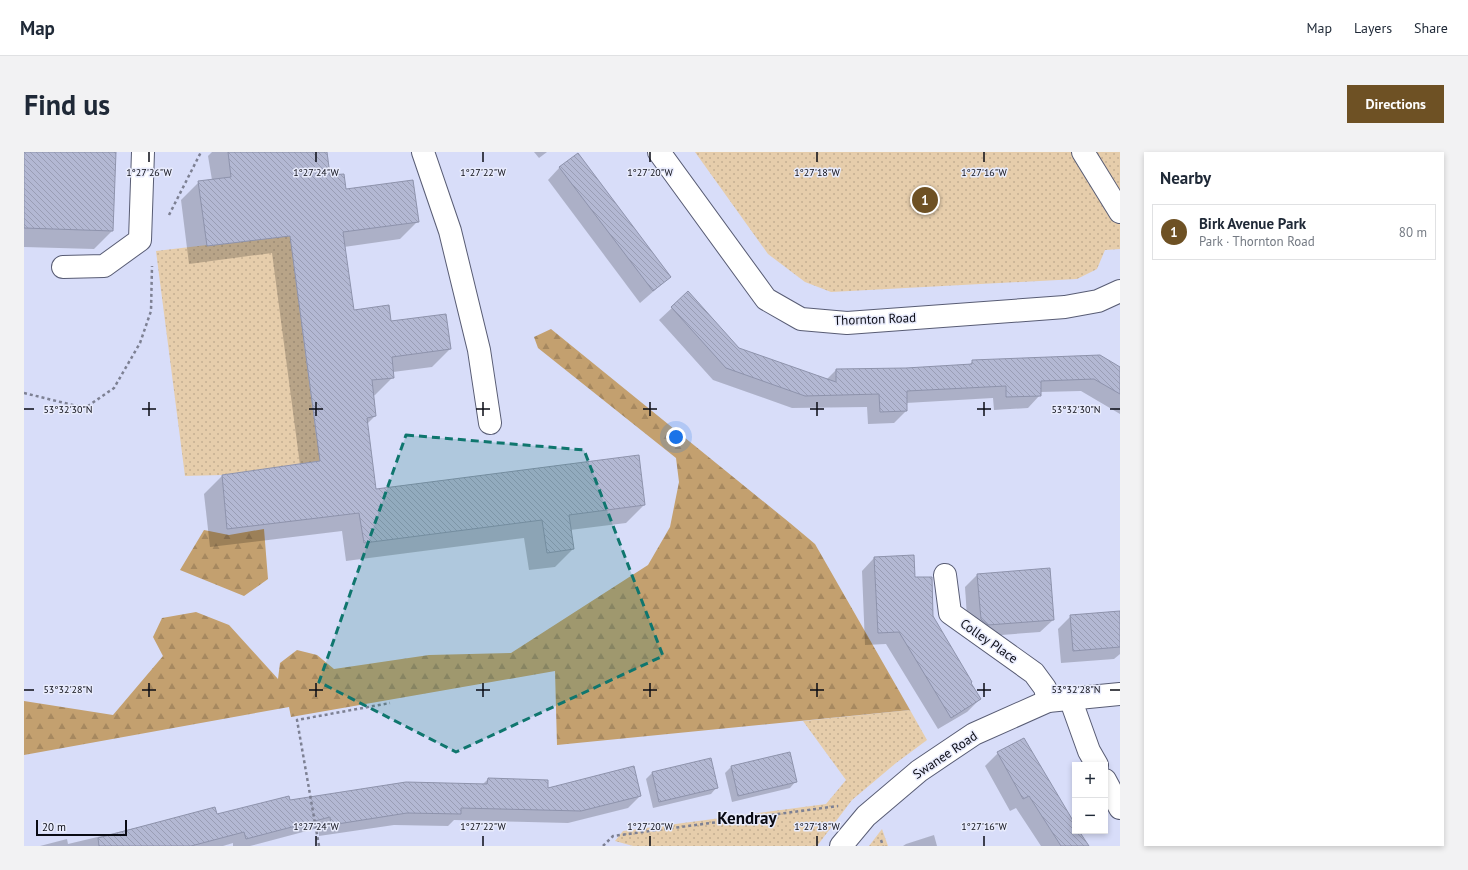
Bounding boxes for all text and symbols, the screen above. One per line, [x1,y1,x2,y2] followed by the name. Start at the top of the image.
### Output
[20,16,55,40] text: Map
[1306,19,1332,37] text: Map
[1354,19,1392,37] text: Layers
[1414,19,1448,37] text: Share
[1347,85,1444,123] button: Directions
[24,86,110,123] text: Find us
[126,166,173,179] text: 1°27'26"W
[293,166,340,179] text: 1°27'24"W
[460,166,507,179] text: 1°27'22"W
[627,166,674,179] text: 1°27'20"W
[794,166,841,179] text: 1°27'18"W
[961,166,1008,179] text: 1°27'16"W
[1160,167,1211,189] text: Nearby
[912,185,938,215] pin: 1
[1199,214,1306,233] text: Birk Avenue Park
[1170,224,1178,241] text: 1
[1399,224,1427,241] text: 80 m
[1199,233,1315,250] text: Park · Thornton Road
[834,309,916,329] street label: Thornton Road
[43,403,93,416] text: 53°32'30"N
[1051,403,1101,416] text: 53°32'30"N
[666,427,686,447] your location
[957,615,1021,667] street label: Colley Place
[43,683,93,696] text: 53°32'28"N
[1051,683,1101,696] text: 53°32'28"N
[910,727,980,783] street label: Swanee Road
[1072,762,1108,834] map controls
[1072,762,1108,798] button: +
[1072,798,1108,834] button: −
[717,807,778,829] district label: Kendray
[36,818,127,837] scale bar
[42,820,66,834] text: 20 m
[293,820,340,833] text: 1°27'24"W
[460,820,507,833] text: 1°27'22"W
[627,820,674,833] text: 1°27'20"W
[794,820,841,833] text: 1°27'18"W
[961,820,1008,833] text: 1°27'16"W

